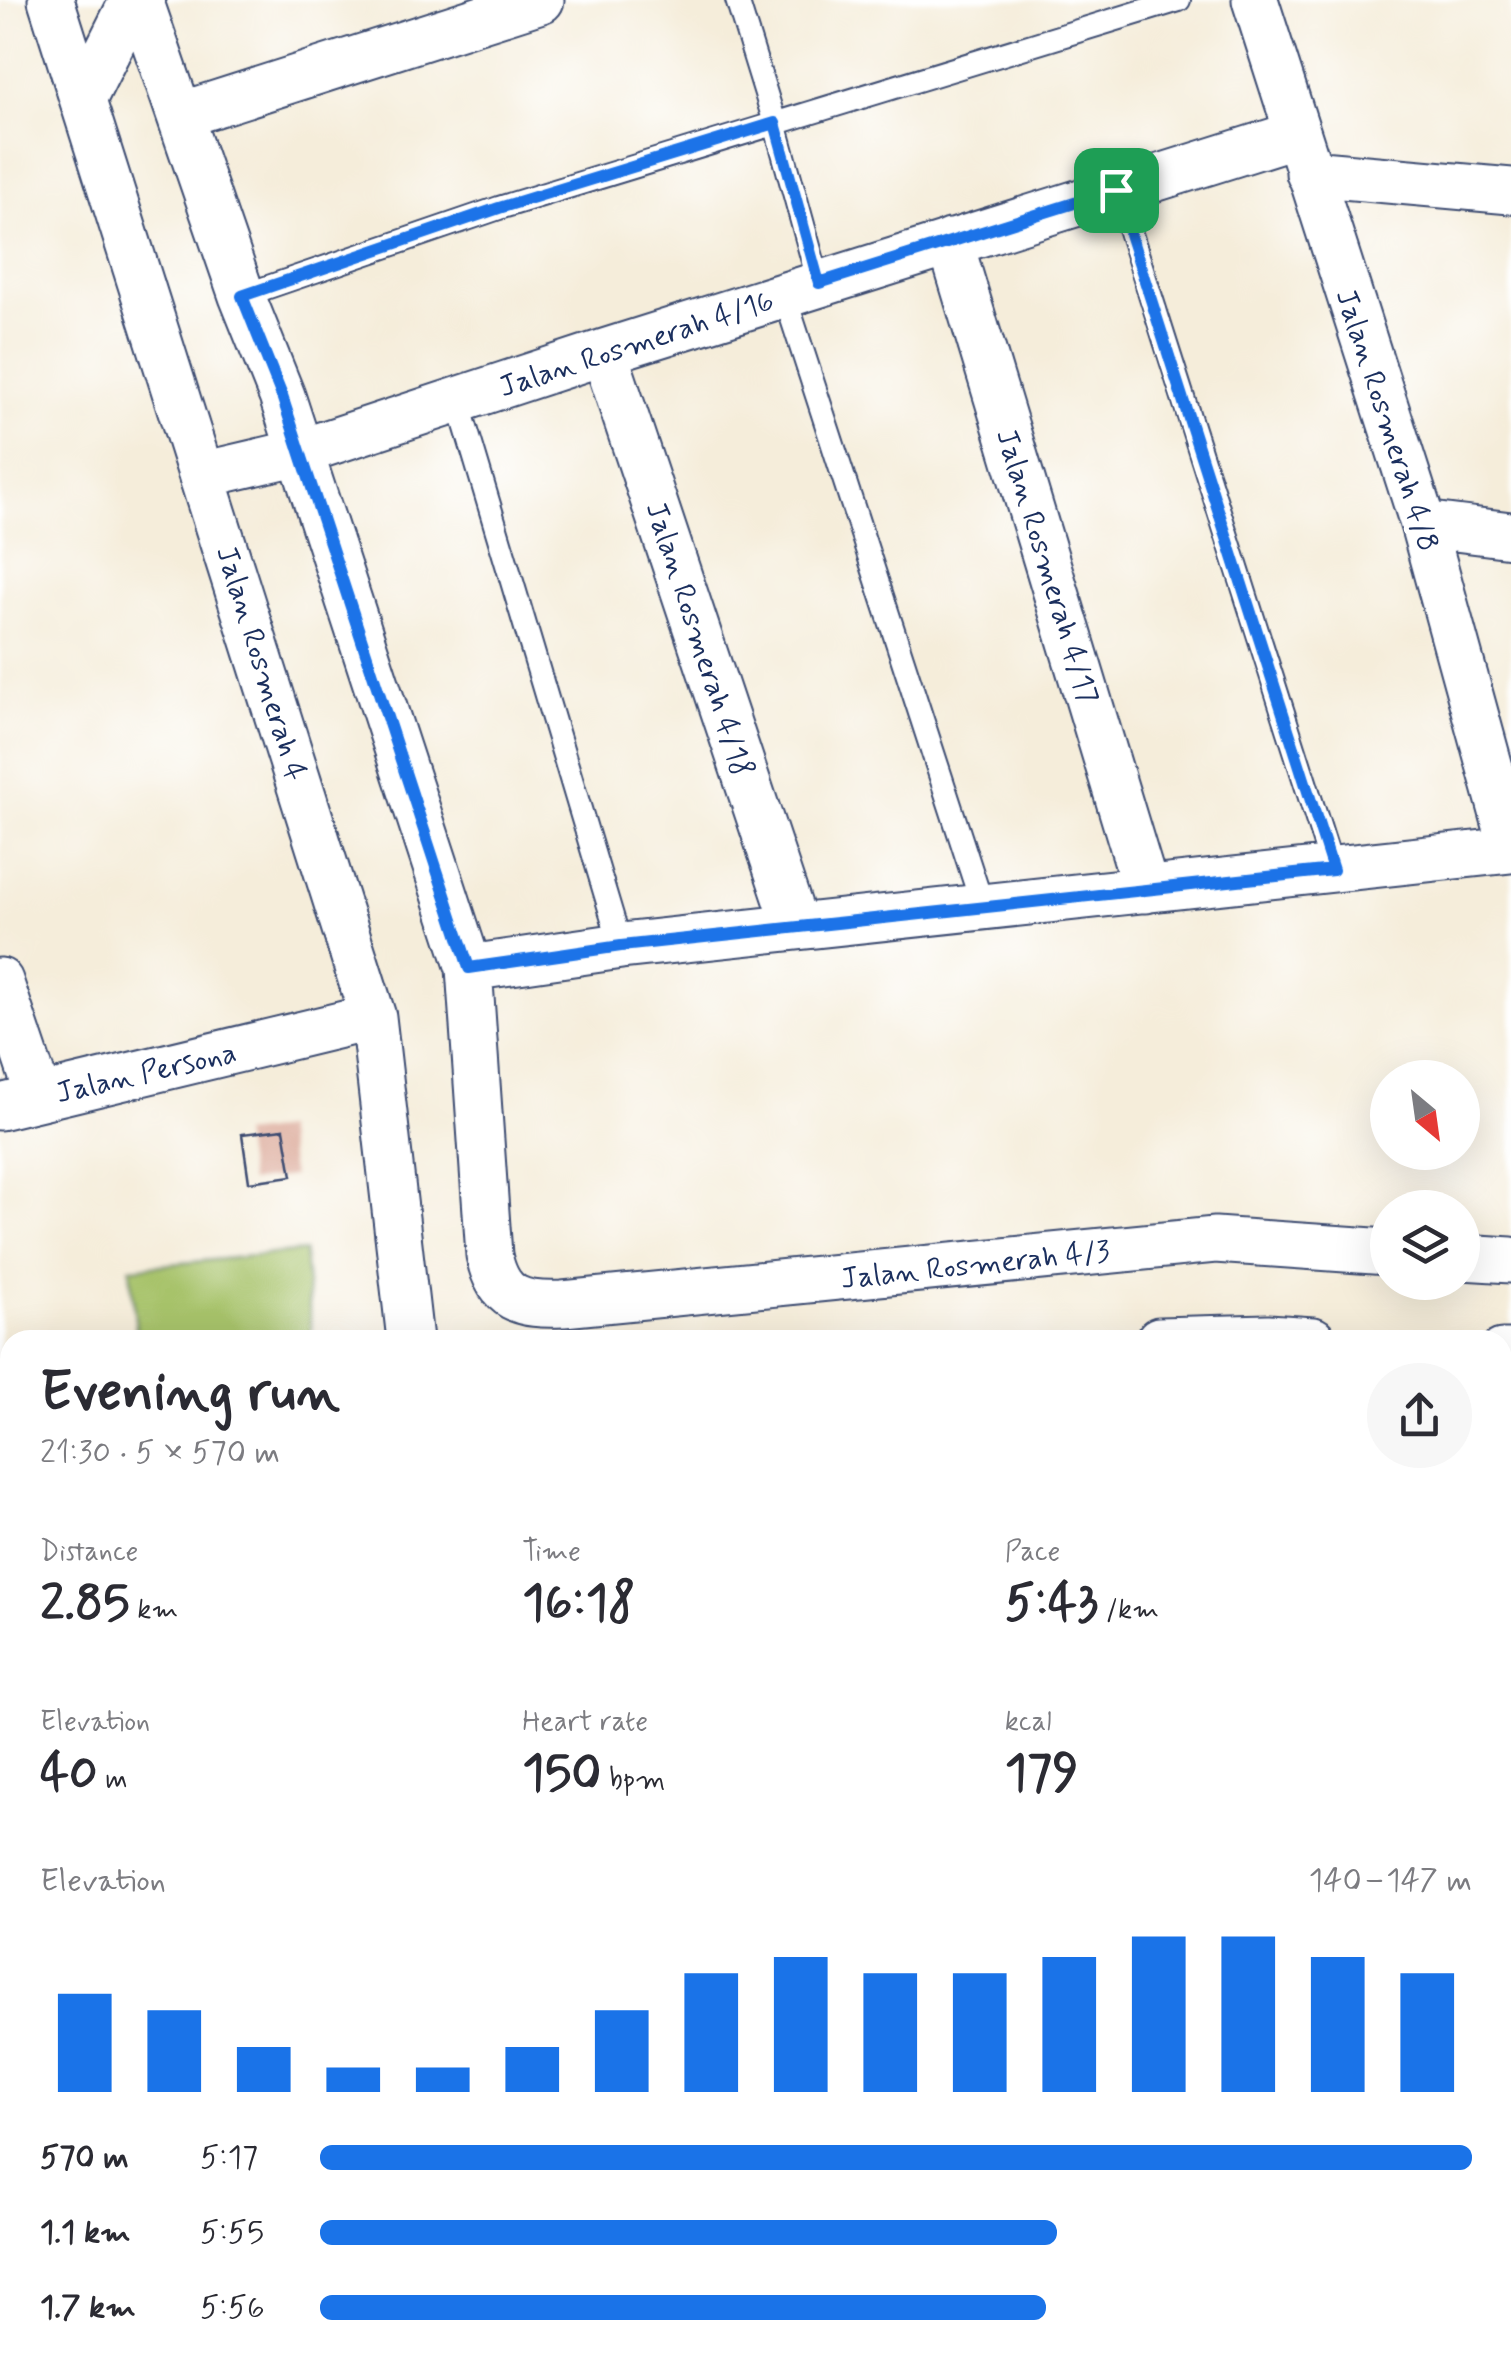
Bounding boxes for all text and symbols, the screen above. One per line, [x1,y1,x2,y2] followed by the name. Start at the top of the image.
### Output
[1074,148,1159,233] pin
[1089,163,1144,218] icon: arrive
[494,282,779,407] street label: Jalan Rosmerah 4/16
[1326,284,1447,557] street label: Jalan Rosmerah 4/8
[986,424,1107,709] street label: Jalan Rosmerah 4/17
[636,497,761,782] street label: Jalan Rosmerah 4/18
[206,541,315,786] street label: Jalan Rosmerah 4
[52,1034,240,1113] street label: Jalan Persona
[1370,1060,1480,1170] north arrow
[1370,1060,1480,1300] map controls
[1370,1190,1480,1300] button: layers
[839,1232,1112,1299] street label: Jalan Rosmerah 4/3
[40,1358,340,1430] text: Evening run
[1367,1363,1472,1468] button: share
[40,1432,280,1474] text: 21:30 · 5 × 570 m
[40,1534,138,1571] text: Distance
[522,1534,581,1571] text: Time
[1005,1534,1060,1571] text: Pace
[40,1571,130,1637] text: 2.85
[522,1571,635,1637] text: 16:18
[1005,1571,1098,1637] text: 5:43
[130,1592,178,1629] text: km
[1098,1592,1159,1629] text: /km
[40,1704,150,1741] text: Elevation
[522,1704,648,1741] text: Heart rate
[1005,1704,1052,1741] text: kcal
[40,1741,98,1807] text: 40
[522,1741,601,1807] text: 150
[1005,1741,1078,1807] text: 179
[98,1762,128,1799] text: m
[601,1762,665,1799] text: bpm
[40,1860,166,1902] text: Elevation
[1309,1860,1472,1902] text: 140–147 m
[40,2137,129,2179] text: 570 m
[200,2137,258,2179] text: 5:17
[40,2212,131,2254] text: 1.1 km
[200,2212,264,2254] text: 5:55
[40,2287,136,2329] text: 1.7 km
[200,2287,265,2329] text: 5:56

